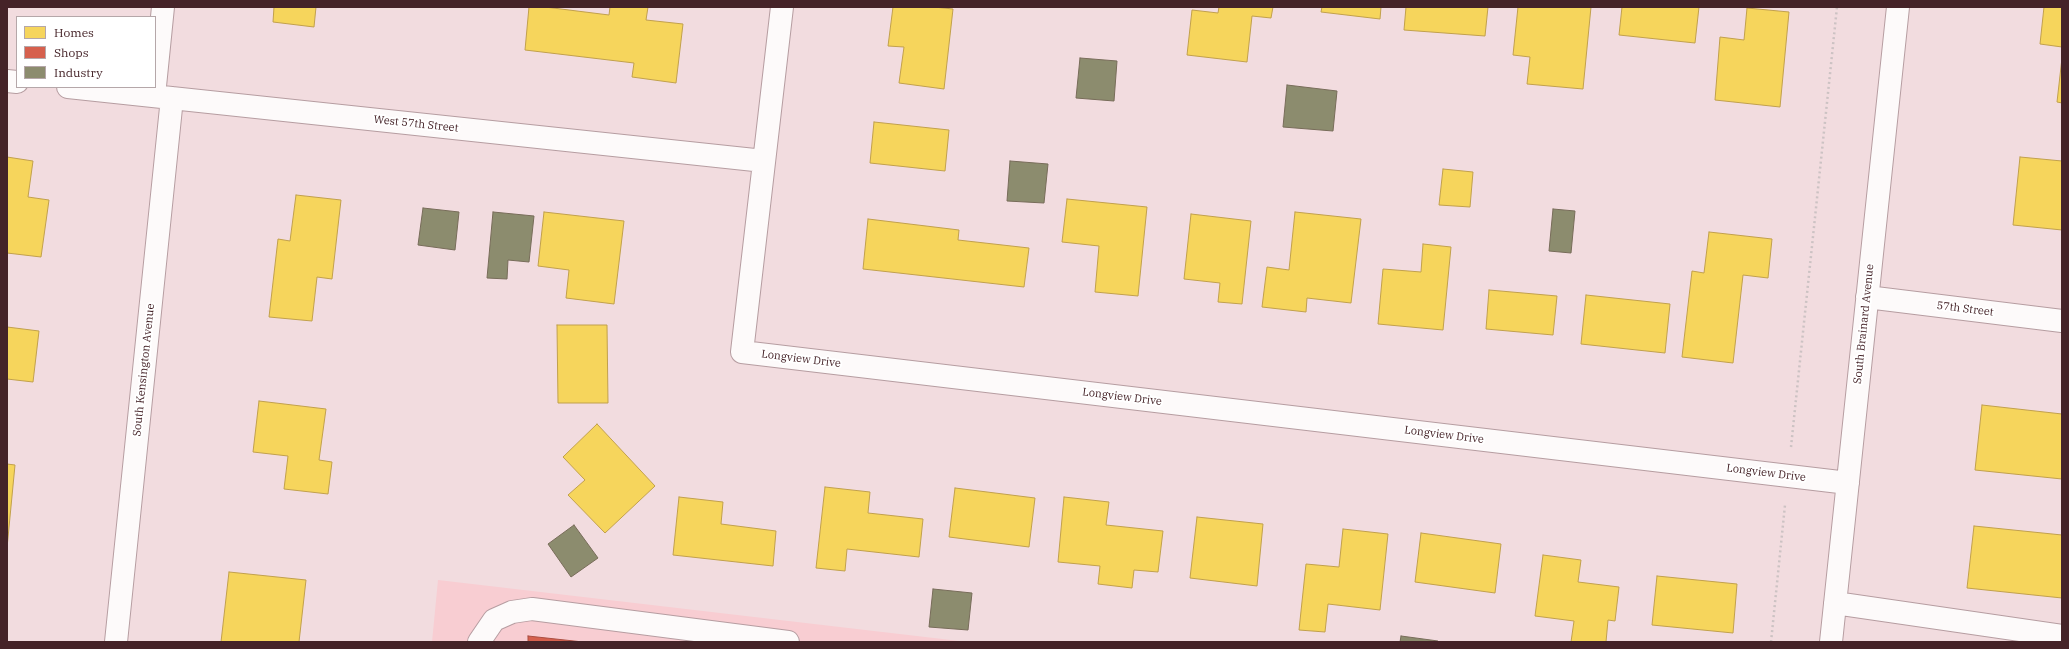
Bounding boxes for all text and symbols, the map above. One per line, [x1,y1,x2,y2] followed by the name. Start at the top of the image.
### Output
[16,16,156,88] legend
[54,25,94,40] text: Homes
[54,45,89,60] text: Shops
[54,65,103,80] text: Industry
[373,113,459,135] street label: West 57th Street
[1851,263,1877,385] street label: South Brainard Avenue
[1936,299,1994,319] street label: 57th Street
[130,303,158,437] street label: South Kensington Avenue
[761,348,841,370] street label: Longview Drive
[1082,386,1162,408] street label: Longview Drive
[1404,424,1484,446] street label: Longview Drive
[1726,462,1806,484] street label: Longview Drive

